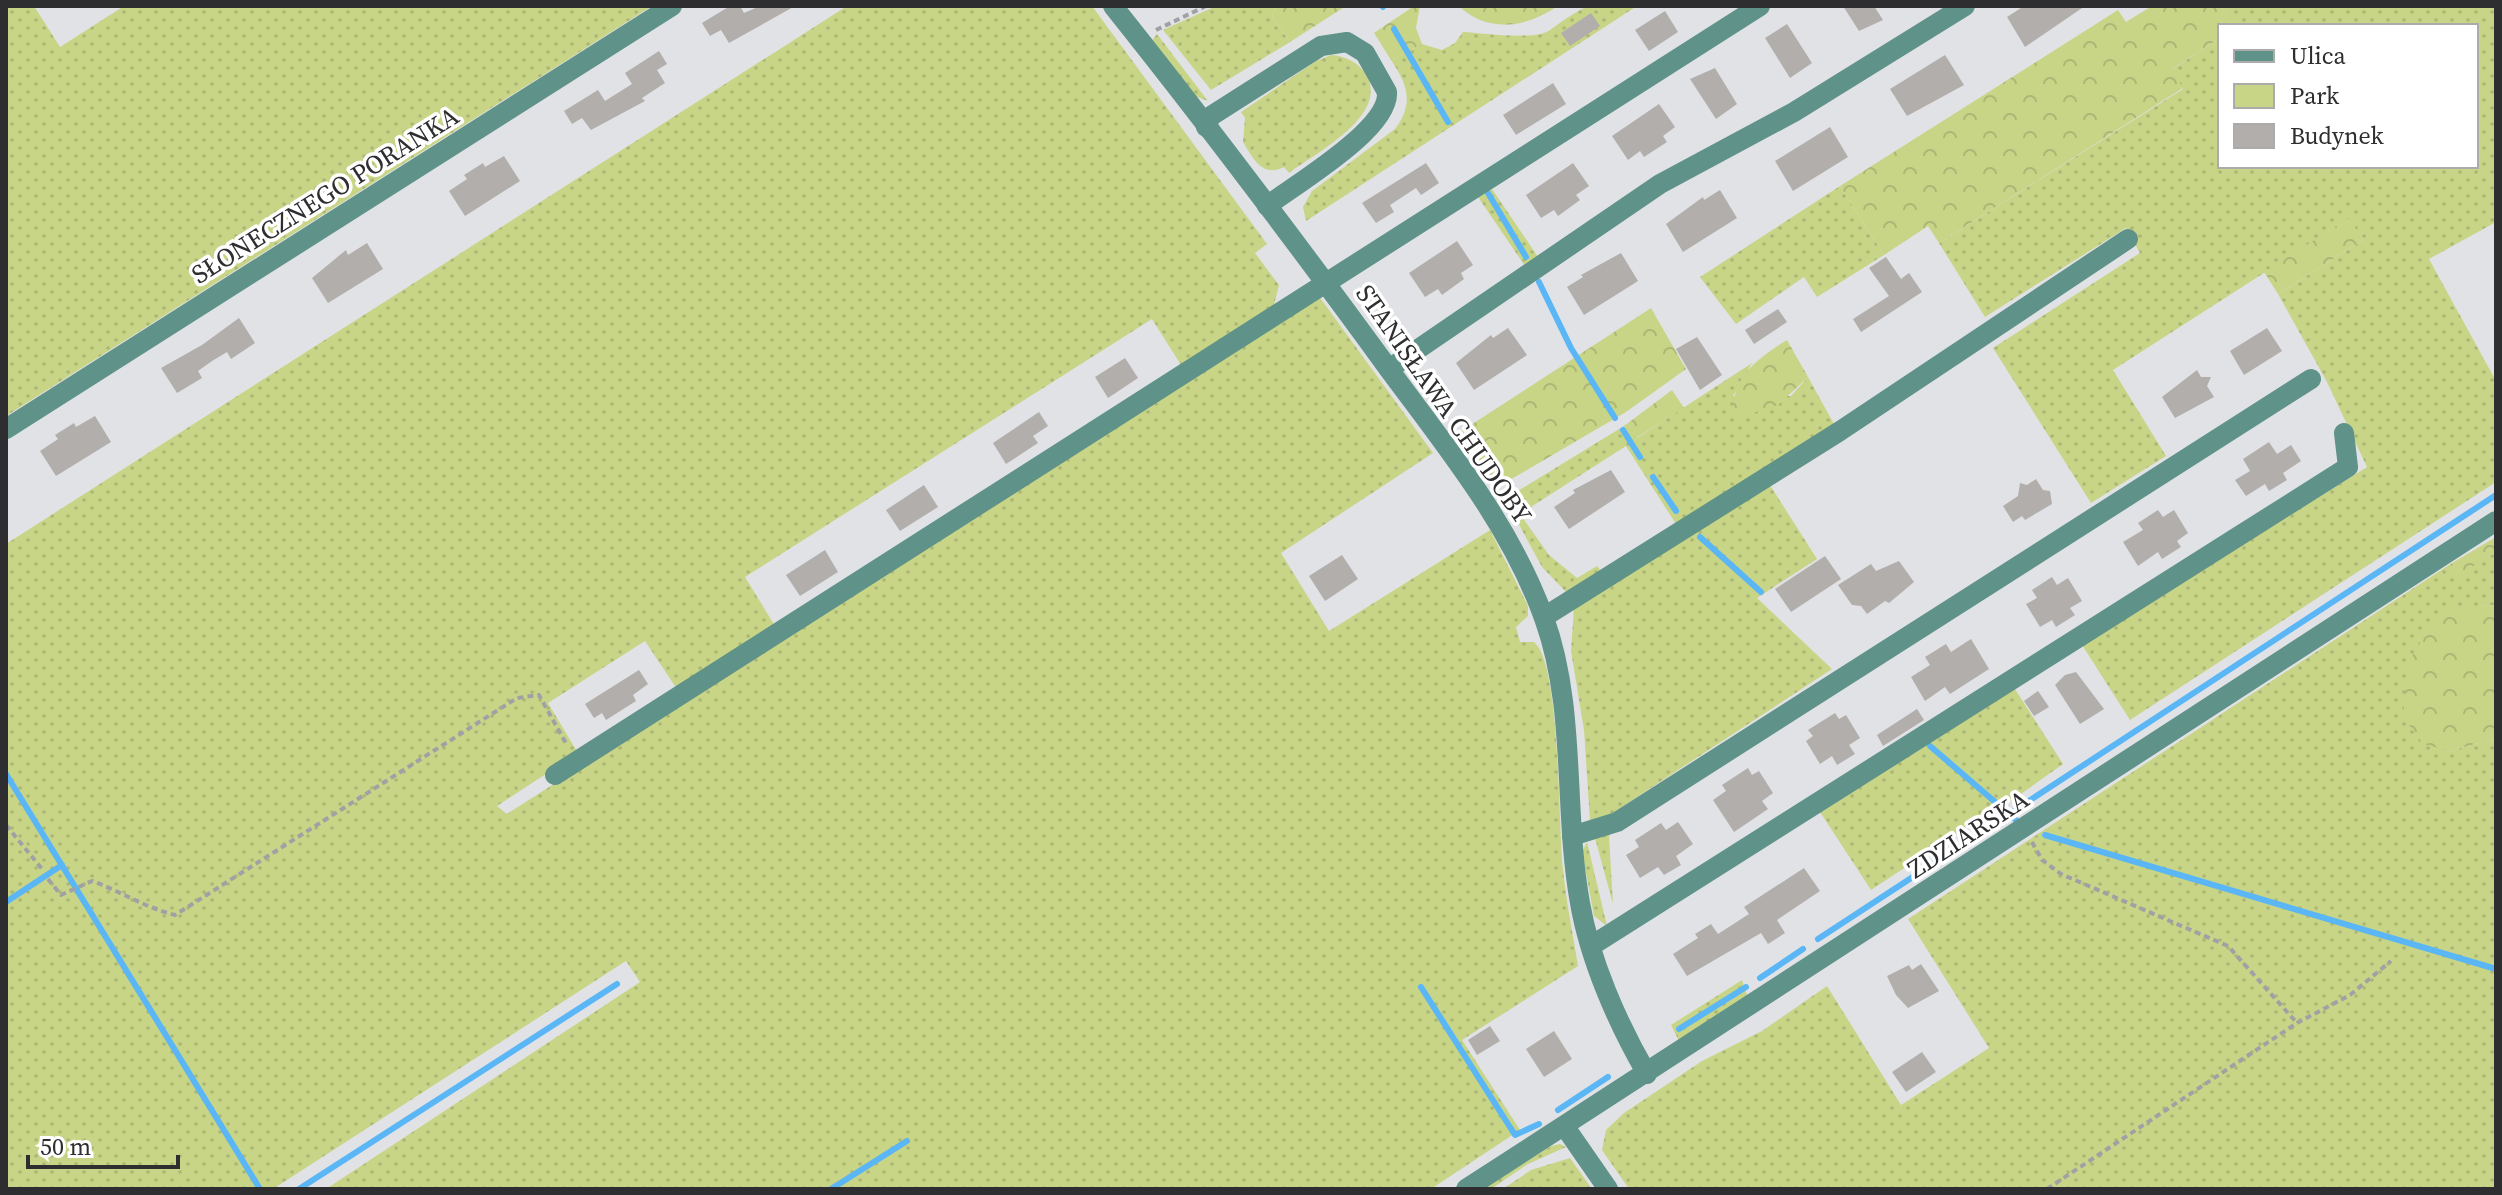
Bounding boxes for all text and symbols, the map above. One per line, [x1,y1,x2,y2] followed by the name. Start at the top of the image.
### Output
[2218,24,2478,168] legend
[2290,39,2346,72] text: Ulica
[2290,79,2340,112] text: Park
[184,98,466,292] street label: SŁONECZNEGO PORANKA
[2290,119,2385,152] text: Budynek
[1348,277,1541,531] street label: STANISŁAWA CHUDOBY
[1900,781,2036,887] street label: ZDZIARSKA
[28,1119,178,1169] scale bar
[40,1130,91,1163] text: 50 m

